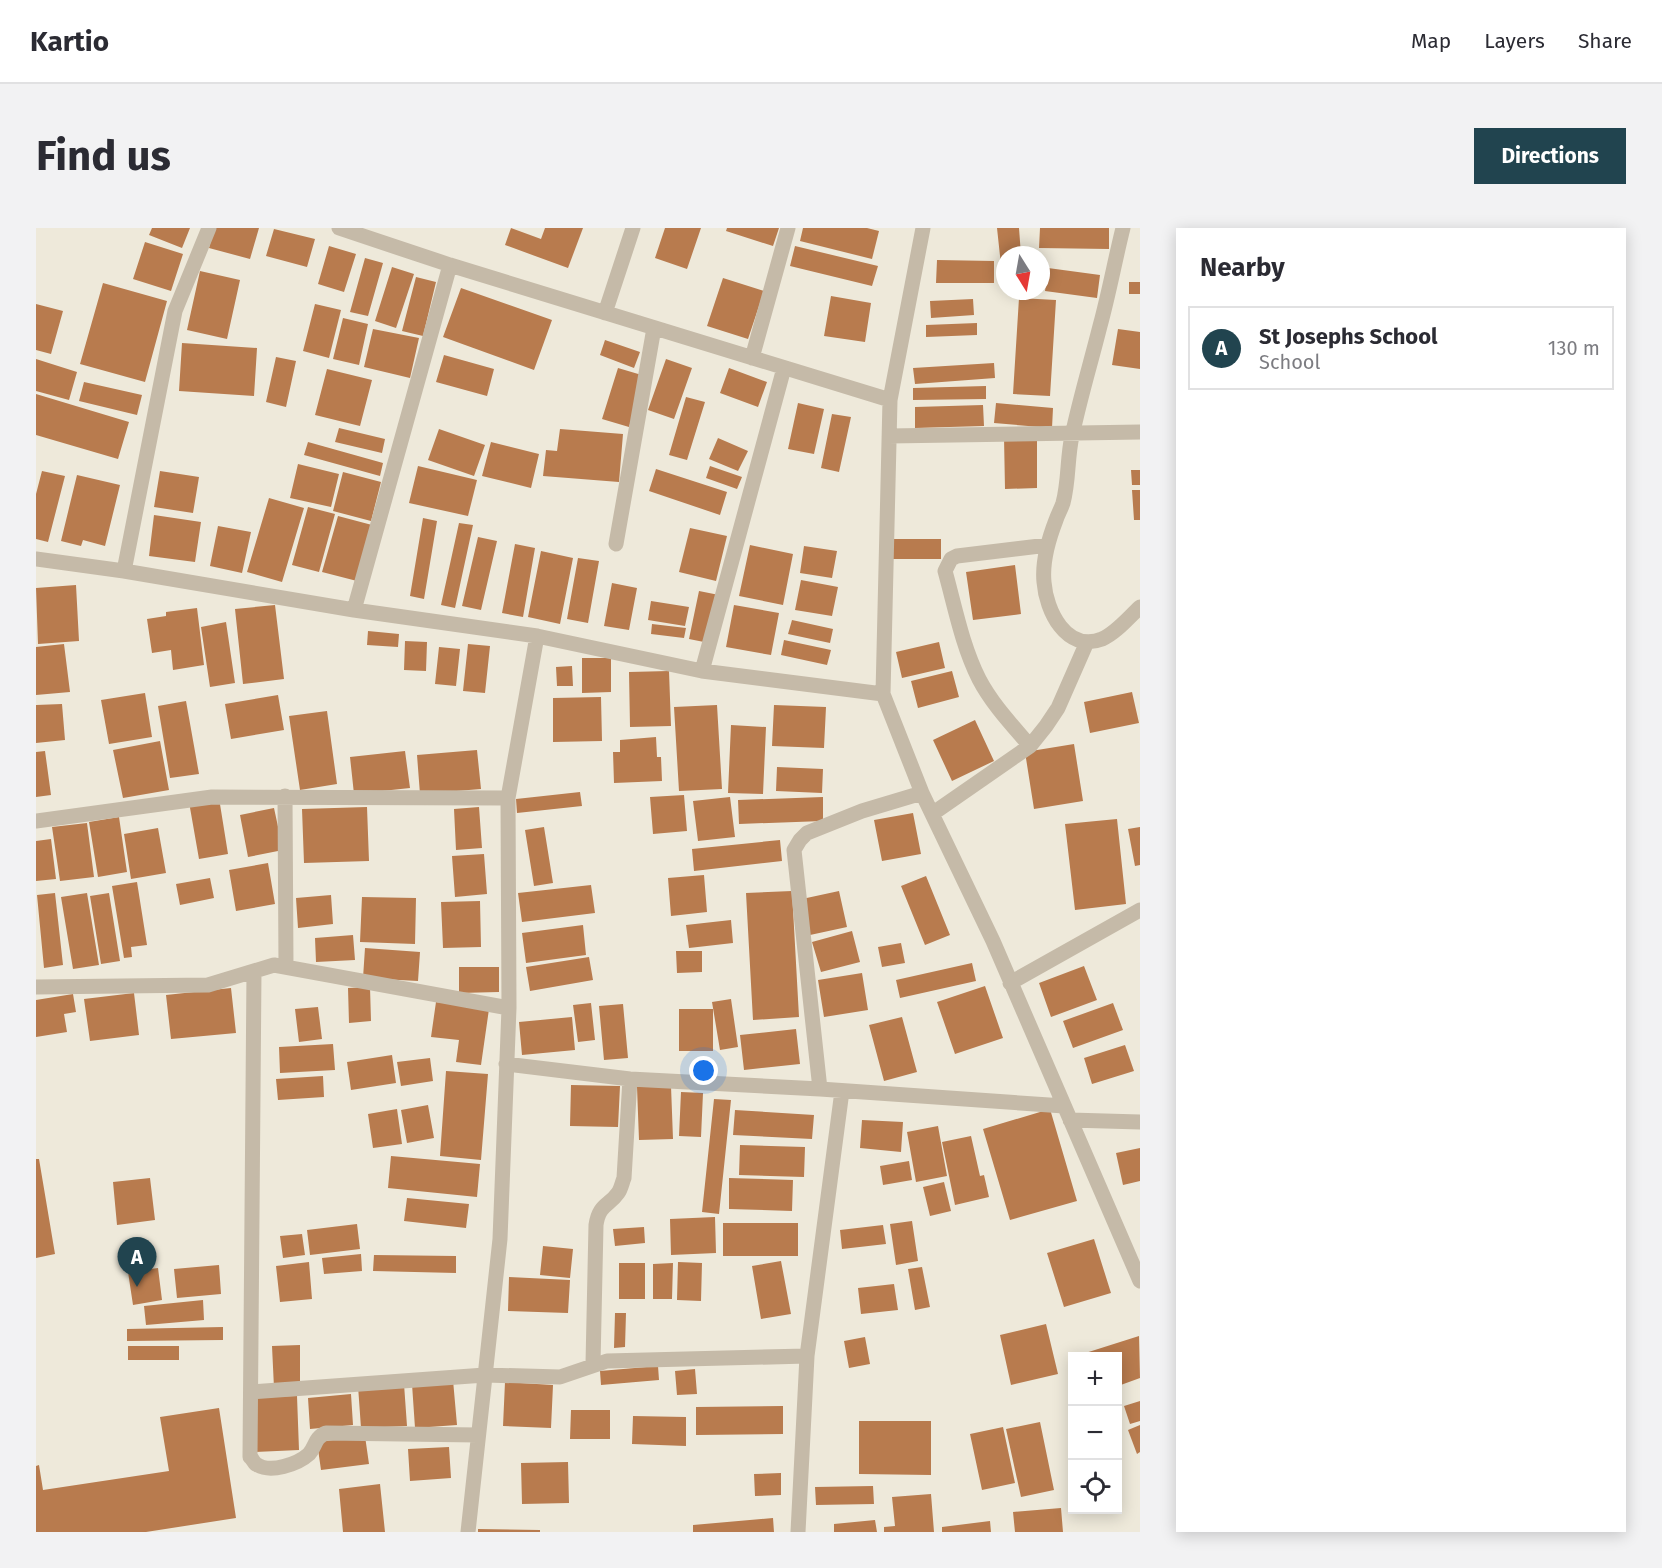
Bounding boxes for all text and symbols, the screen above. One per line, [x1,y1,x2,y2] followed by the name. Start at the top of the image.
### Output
[30,25,109,58] text: Kartio
[1411,28,1451,54] text: Map
[1484,28,1545,54] text: Layers
[1578,28,1632,54] text: Share
[1474,128,1626,184] button: Directions
[36,131,171,181] text: Find us
[996,246,1050,300] north arrow
[1200,252,1285,283] text: Nearby
[1259,323,1438,350] text: St Josephs School
[1216,336,1227,360] text: A
[1548,336,1600,360] text: 130 m
[1259,350,1320,374] text: School
[689,1056,718,1085] your location
[118,1238,156,1287] pin: A
[1068,1352,1122,1514] map controls
[1068,1352,1122,1406] button: +
[1068,1406,1122,1460] button: −
[1068,1460,1122,1514] button: locate

